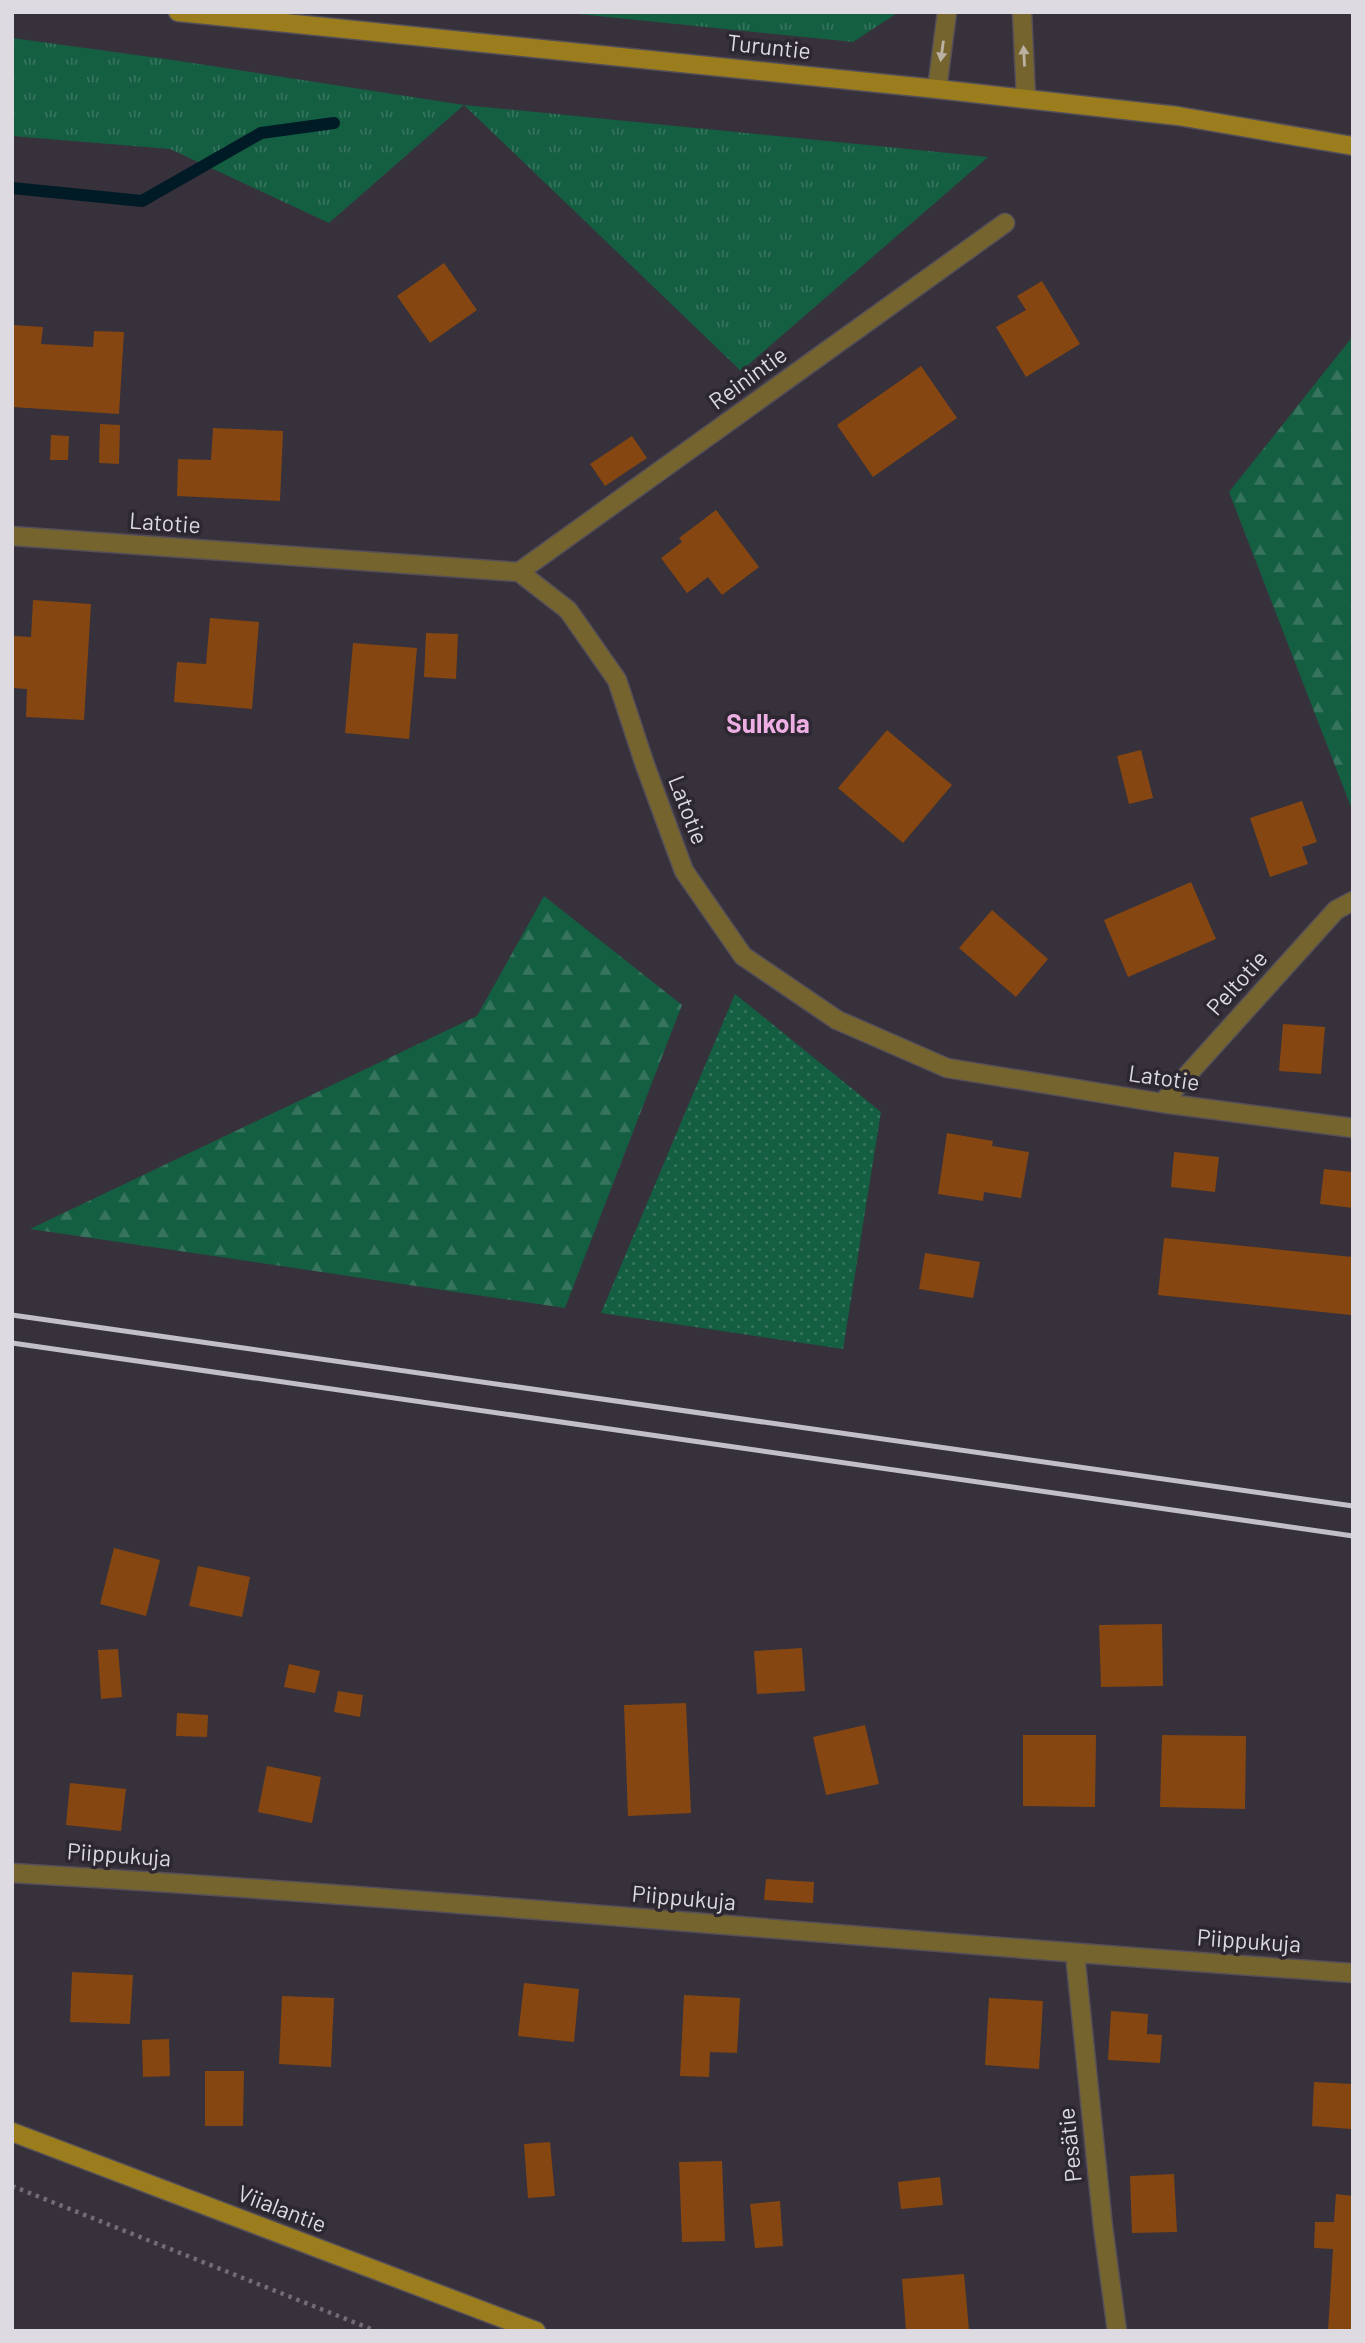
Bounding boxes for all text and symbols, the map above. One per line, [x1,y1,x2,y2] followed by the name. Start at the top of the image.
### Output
[726,28,812,64] street label: Turuntie
[936,40,947,62] one-way arrow
[1018,44,1029,66] one-way arrow
[703,340,792,415] street label: Reinintie
[128,506,202,538] street label: Latotie
[726,707,810,738] district label: Sulkola
[663,771,715,848] street label: Latotie
[1200,944,1273,1021] street label: Peltotie
[1127,1058,1202,1096] street label: Latotie
[66,1836,172,1872] street label: Piippukuja
[631,1879,737,1915] street label: Piippukuja
[1196,1922,1302,1958] street label: Piippukuja
[1051,2107,1087,2184] street label: Pesätie
[234,2178,331,2238] street label: Viialantie

